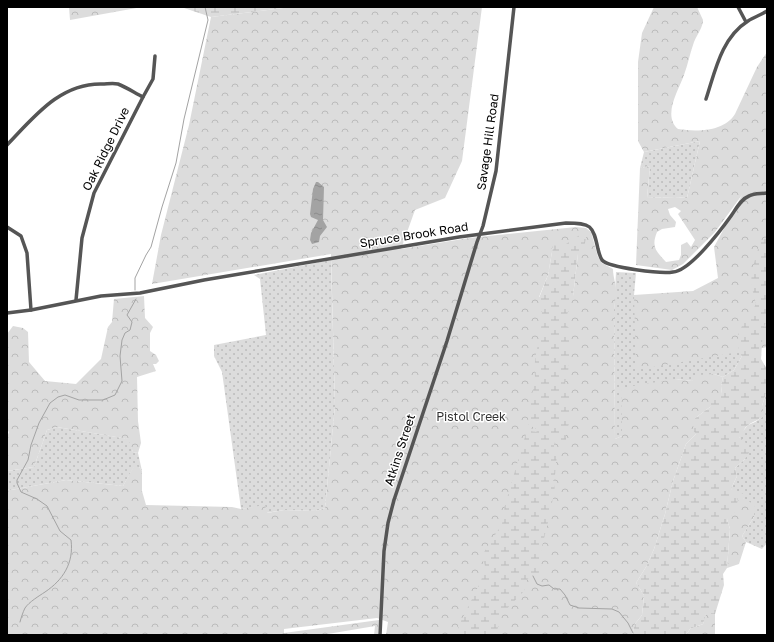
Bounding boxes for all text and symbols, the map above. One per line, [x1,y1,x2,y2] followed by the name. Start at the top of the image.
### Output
[473,93,502,191] street label: Savage Hill Road
[79,104,132,193] street label: Oak Ridge Drive
[359,219,469,250] street label: Spruce Brook Road
[436,409,506,424] park label: Pistol Creek
[381,412,418,488] street label: Atkins Street

